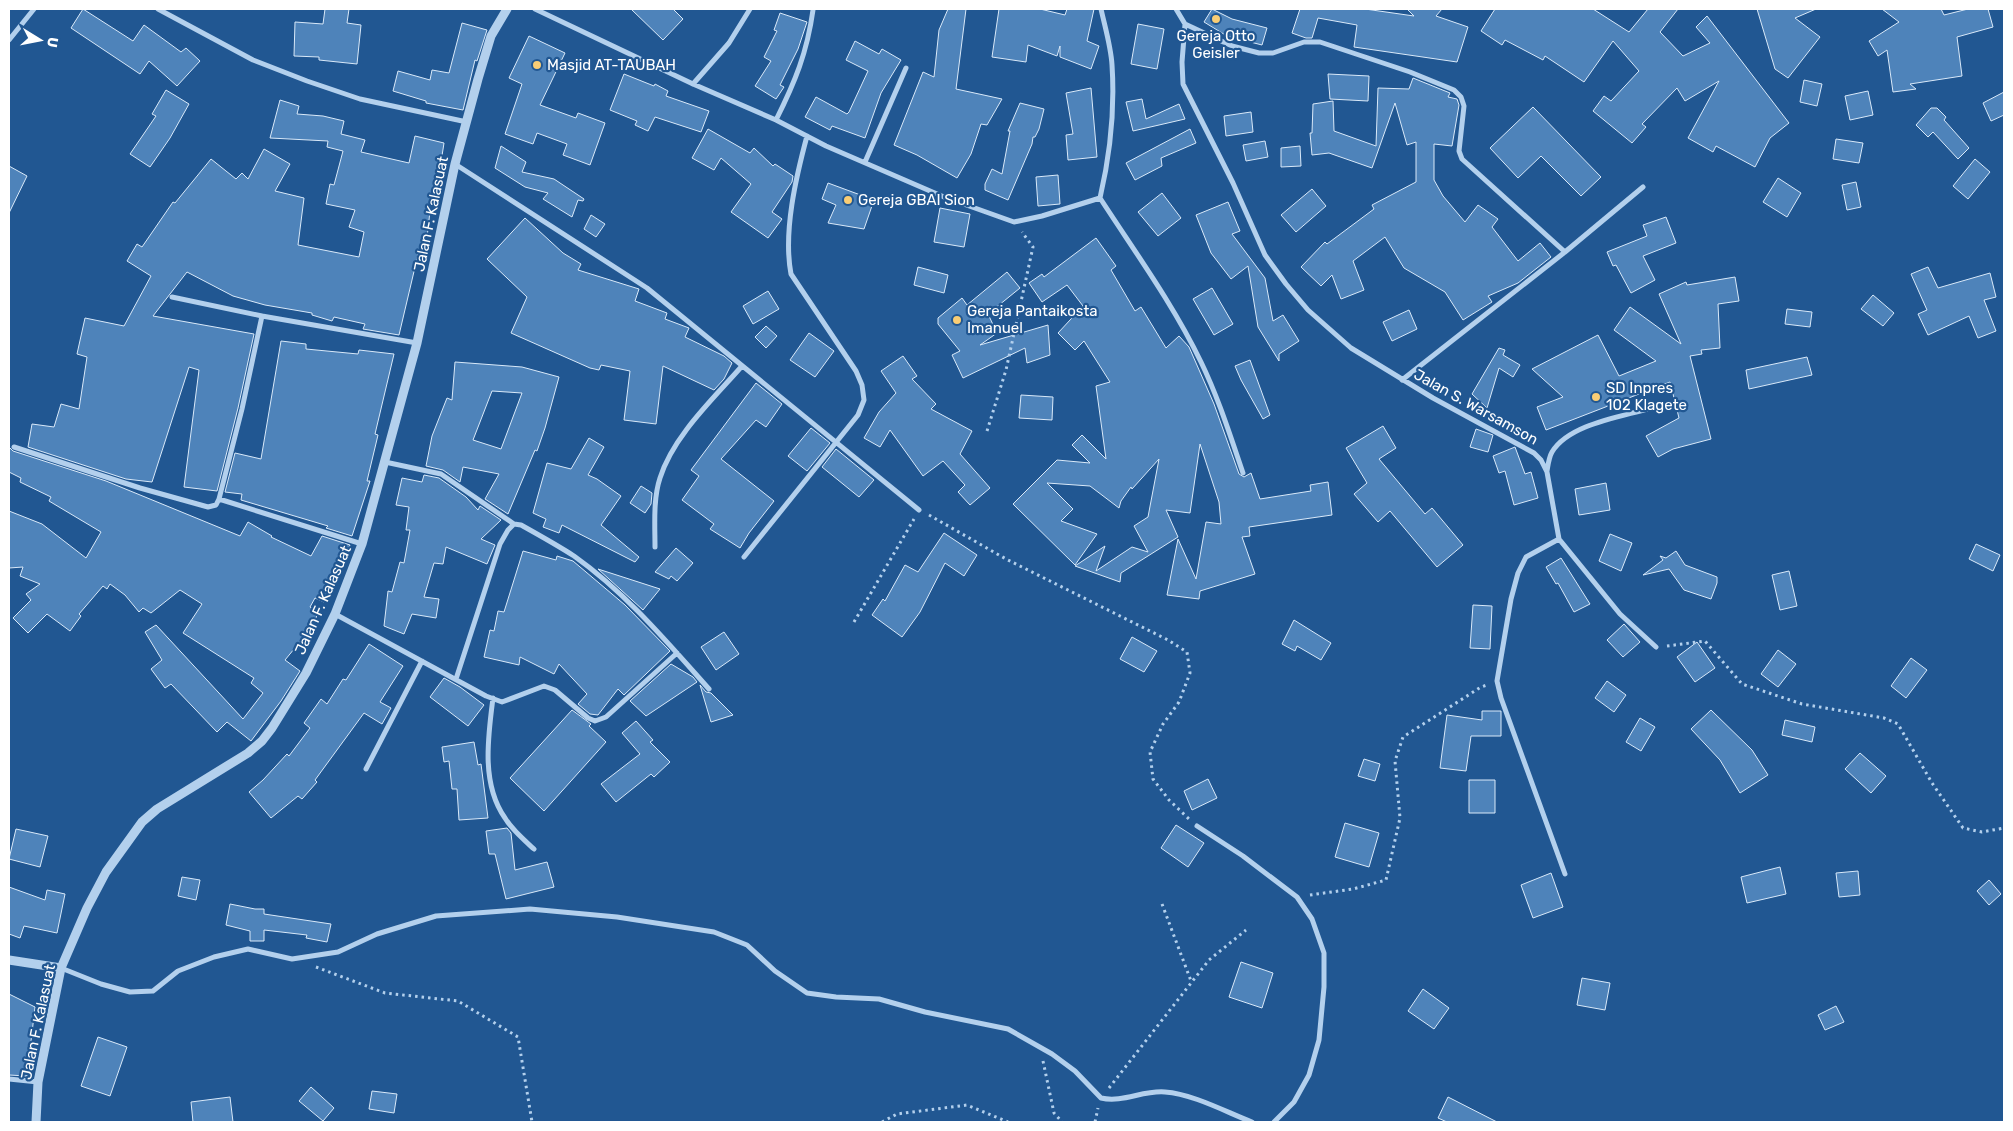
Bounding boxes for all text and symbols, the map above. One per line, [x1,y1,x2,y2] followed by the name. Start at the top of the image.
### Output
[1210,13,1222,25] marker: Gereja Otto Geisler
[15,15,65,65] north arrow
[1177,27,1255,62] place label: Gereja Otto Geisler
[43,36,62,49] text: U
[547,56,676,74] place label: Masjid AT-TAUBAH
[531,59,543,71] marker: Masjid AT-TAUBAH
[410,154,452,273] street label: Jalan F. Kalasuat
[858,191,975,209] place label: Gereja GBAI Sion
[842,194,854,206] marker: Gereja GBAI Sion
[967,302,1098,337] place label: Gereja Pantaikosta Imanuel
[951,314,963,326] marker: Gereja Pantaikosta Imanuel
[1411,365,1541,449] street label: Jalan S. Warsamson
[1606,379,1687,414] place label: SD Inpres 102 Klagete
[1590,391,1602,403] marker: SD Inpres 102 Klagete
[291,543,355,657] street label: Jalan F. Kalasuat
[17,962,59,1081] street label: Jalan F. Kalasuat

